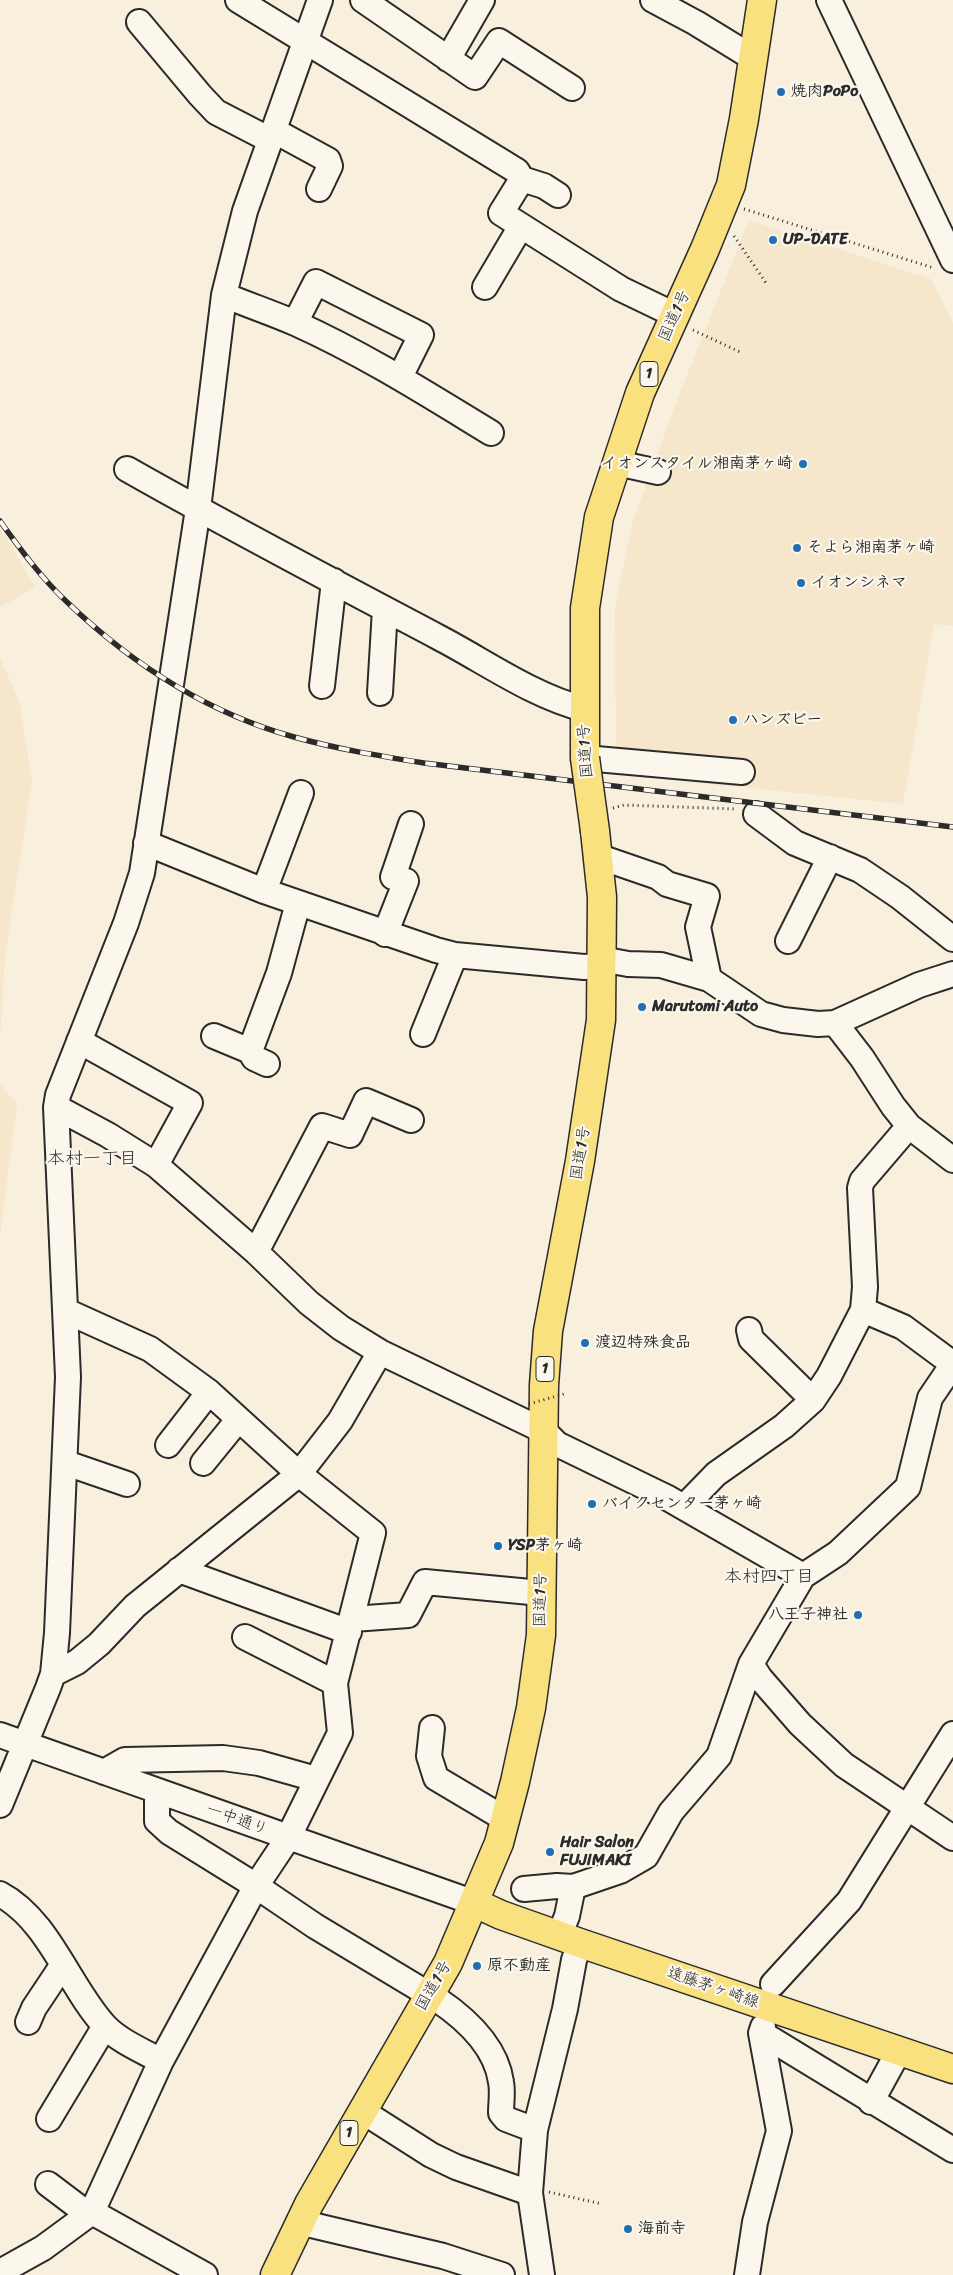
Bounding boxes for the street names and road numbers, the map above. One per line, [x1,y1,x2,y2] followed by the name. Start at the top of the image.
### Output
[655,287,695,345] street label: 国道1号
[640,362,658,386] road number: 1
[575,723,597,779] street label: 国道1号
[567,1124,595,1182] street label: 国道1号
[536,1356,554,1382] road number: 1
[531,1572,551,1628] street label: 国道1号
[204,1800,270,1840] street label: 一中通り
[412,1957,456,2015] street label: 国道1号
[664,1963,762,2013] street label: 遠藤茅ヶ崎線
[340,2120,358,2146] road number: 1

